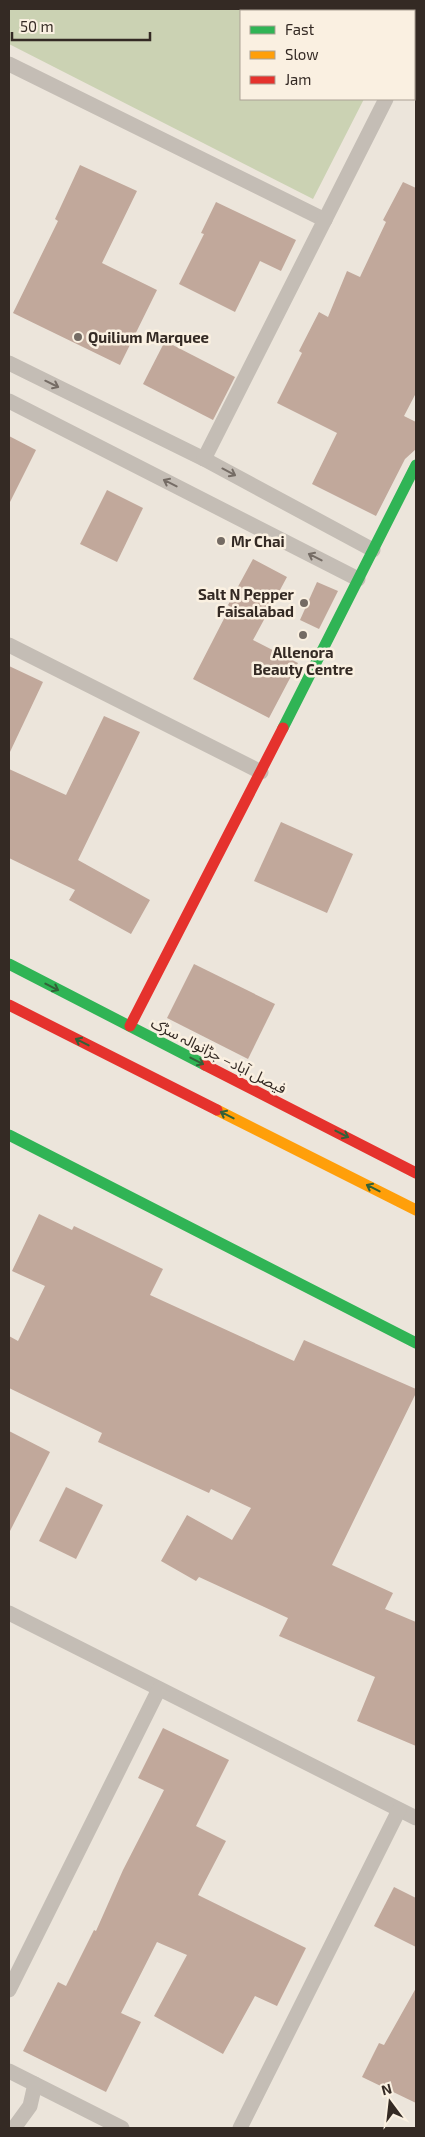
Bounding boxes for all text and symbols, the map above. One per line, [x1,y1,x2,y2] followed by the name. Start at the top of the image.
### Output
[12,10,150,42] scale bar
[240,10,415,100] legend
[20,17,54,35] text: 50 m
[285,20,315,38] text: Fast
[285,45,319,63] text: Slow
[285,70,311,88] text: Jam
[88,328,209,347] place label: Quilium Marquee
[72,331,84,343] marker: Quilium Marquee
[45,380,60,390] one-way arrow
[222,468,236,478] one-way arrow
[163,478,178,488] one-way arrow
[231,532,285,550] place label: Mr Chai
[215,535,227,547] marker: Mr Chai
[308,552,323,561] one-way arrow
[198,585,295,620] place label: Salt N Pepper Faisalabad
[298,597,310,609] marker: Salt N Pepper Faisalabad
[297,629,309,641] marker: Allenora Beauty Centre
[253,643,353,679] place label: Allenora Beauty Centre
[44,983,59,992] one-way arrow
[148,1013,290,1098] street label: فیصل آباد– جڑانوالہ سڑک
[75,1037,90,1046] one-way arrow
[189,1057,204,1066] one-way arrow
[220,1110,235,1120] one-way arrow
[334,1129,349,1139] one-way arrow
[365,1183,380,1193] one-way arrow
[365,2077,415,2127] north arrow
[379,2079,394,2098] text: N

